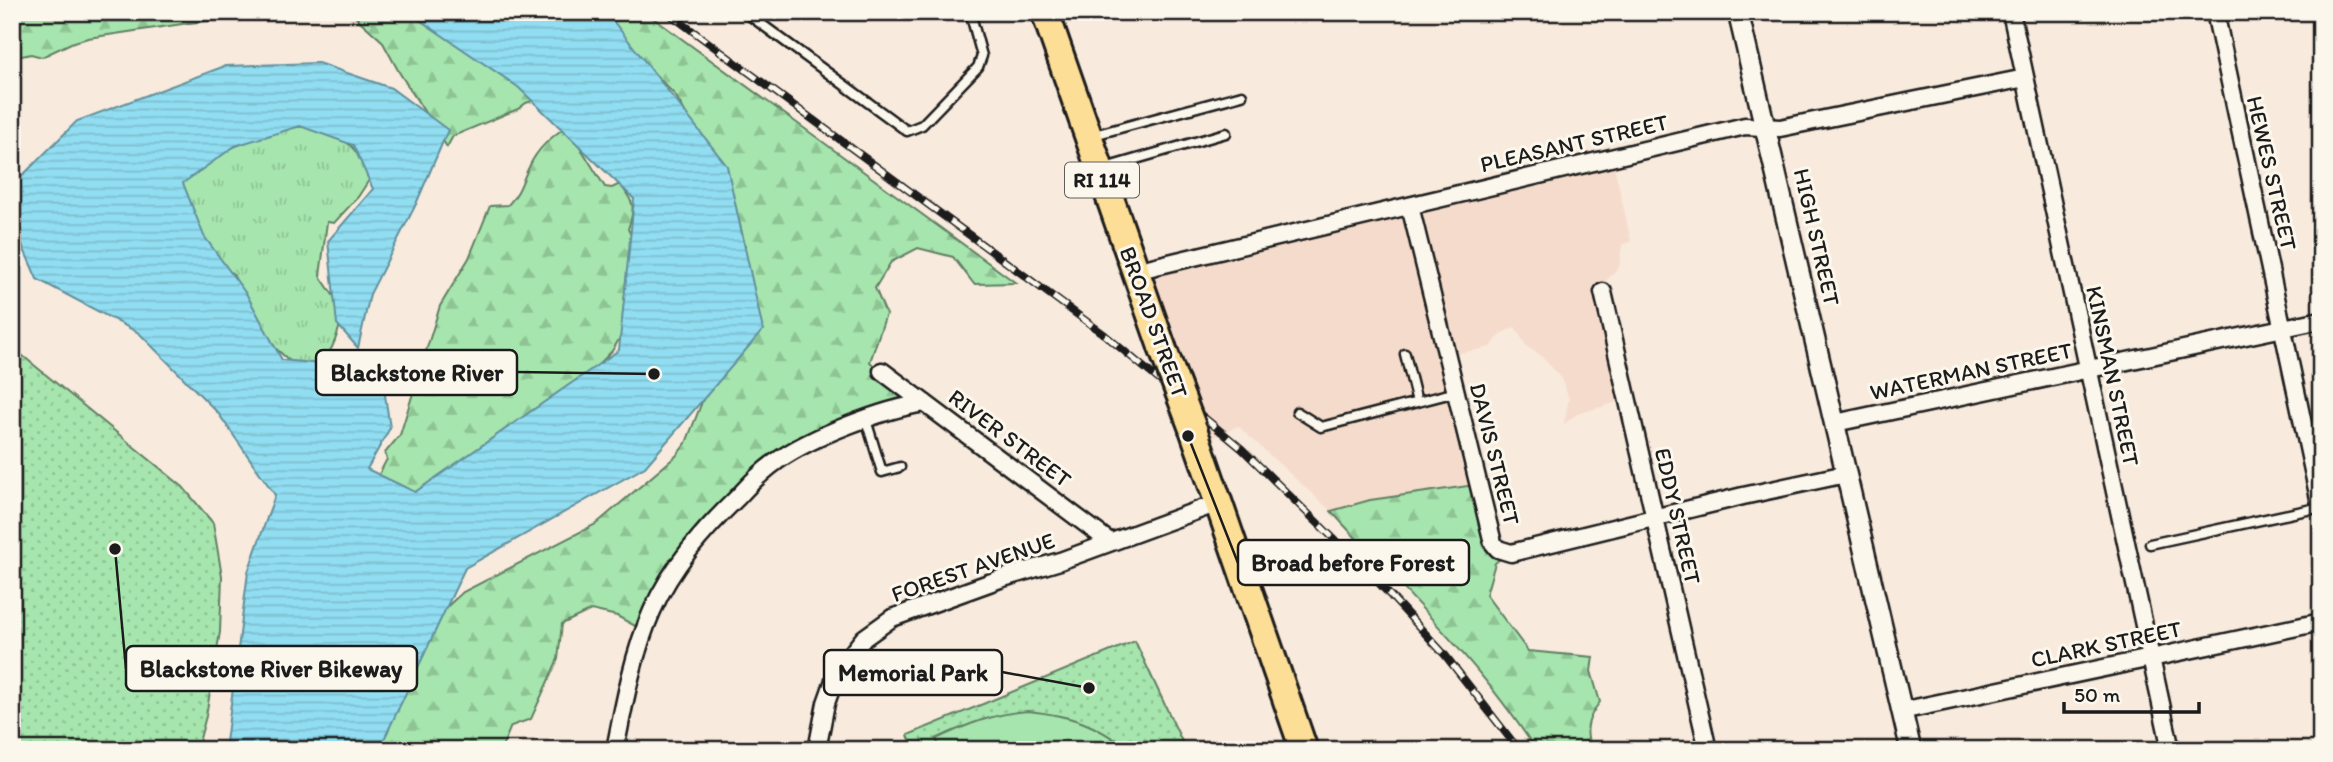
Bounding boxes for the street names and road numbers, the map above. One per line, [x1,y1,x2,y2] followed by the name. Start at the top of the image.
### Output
[2241,93,2303,253] street label: HEWES STREET
[1477,108,1671,178] street label: PLEASANT STREET
[1065,162,1139,198] road number: RI 114
[1788,166,1846,308] street label: HIGH STREET
[1114,242,1194,402] street label: BROAD STREET
[2080,283,2146,469] street label: KINSMAN STREET
[1867,336,2075,406] street label: WATERMAN STREET
[1464,380,1526,528] street label: DAVIS STREET
[943,383,1077,493] street label: RIVER STREET
[1649,445,1707,587] street label: EDDY STREET
[888,526,1059,608] street label: FOREST AVENUE
[2028,614,2184,674] street label: CLARK STREET

